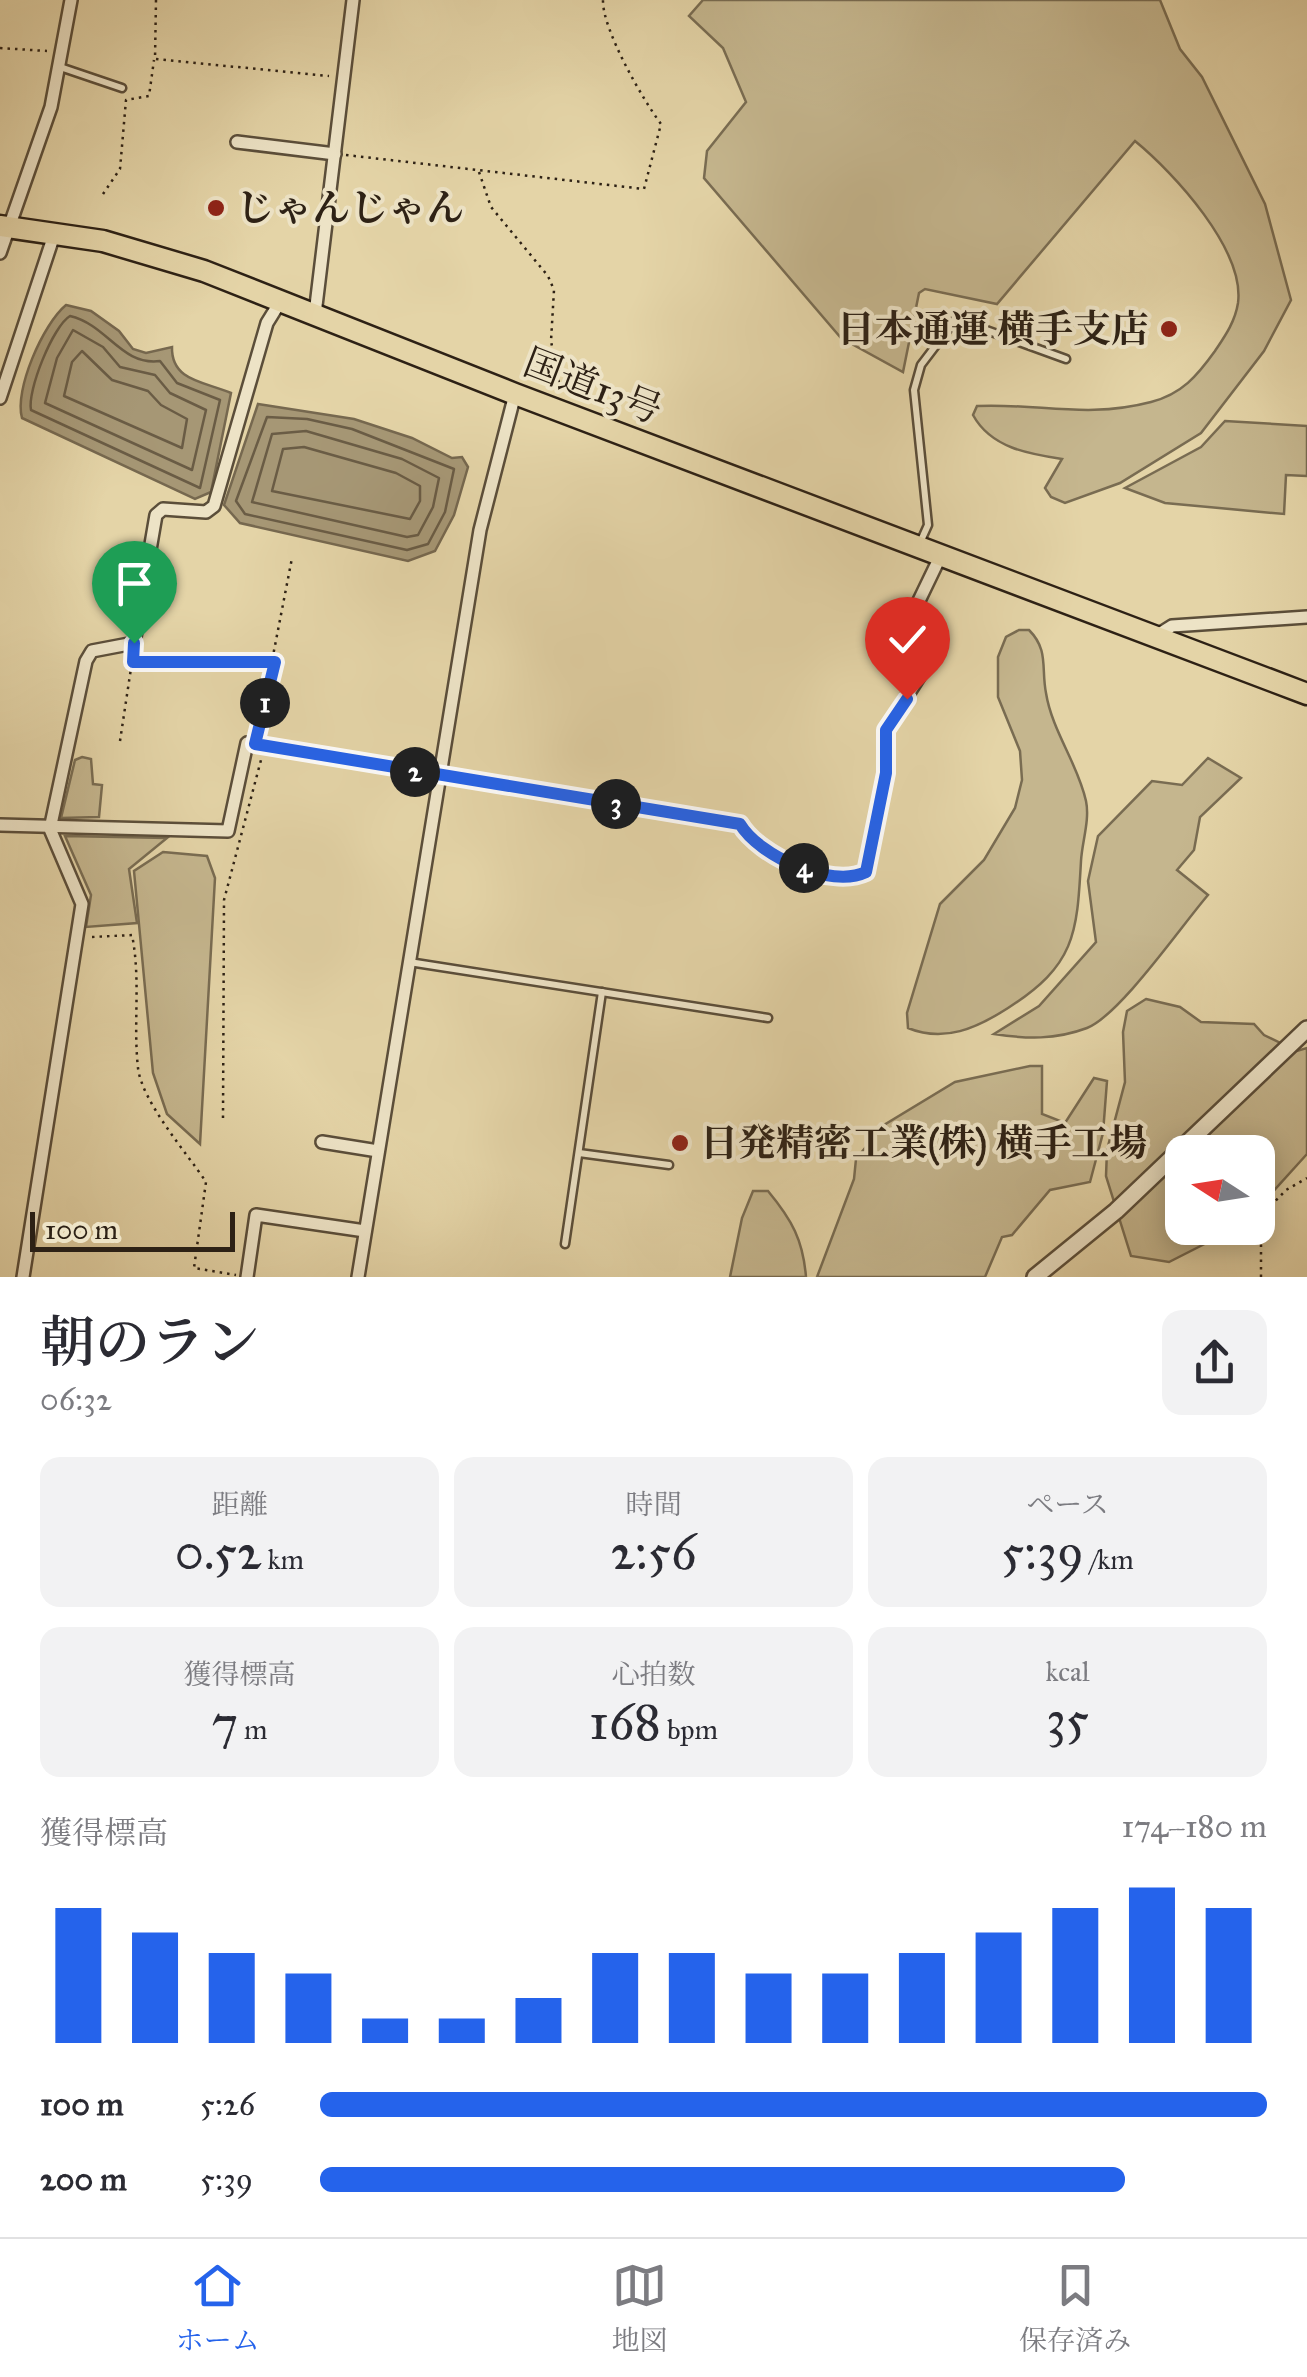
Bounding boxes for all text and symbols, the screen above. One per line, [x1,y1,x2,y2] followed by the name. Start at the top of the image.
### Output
[236,185,464,231] place label: じゃんじゃん
[205,197,227,219] marker: じゃんじゃん
[837,306,1149,352] place label: 日本通運 横手支店
[1158,318,1180,340] marker: 日本通運 横手支店
[517,339,669,433] street label: 国道13号
[92,541,177,644] pin
[107,556,162,611] icon: arrive
[865,597,950,700] pin
[880,612,935,667] icon: check
[240,678,290,728] pin: 1
[259,685,271,720] text: 1
[390,747,440,797] pin: 2
[408,754,422,789] text: 2
[591,779,641,829] pin: 3
[610,786,622,821] text: 3
[779,843,829,893] pin: 4
[796,850,812,885] text: 4
[700,1120,1147,1167] place label: 日発精密工業(株) 横手工場
[669,1132,691,1154] marker: 日発精密工業(株) 横手工場
[1165,1135,1275,1245] north arrow
[1165,1135,1275,1245] map controls
[30,1207,235,1252] scale bar
[45,1212,118,1247] text: 100 m
[40,1309,260,1376] text: 朝のラン
[1162,1310,1267,1415] button: share
[40,1380,112,1419] text: 06:32
[211,1487,268,1522] text: 距離
[625,1487,682,1522] text: 時間
[1026,1487,1109,1522] text: ペース
[175,1522,262,1583] text: 0.52
[610,1522,697,1583] text: 2:56
[1001,1522,1084,1583] text: 5:39
[262,1542,304,1577] text: km
[1084,1542,1134,1577] text: /km
[1045,1654,1090,1689] text: kcal
[183,1657,296,1692] text: 獲得標高
[611,1657,696,1692] text: 心拍数
[1046,1689,1089,1750] text: 35
[211,1692,238,1753] text: 7
[589,1692,661,1753] text: 168
[238,1712,268,1747] text: m
[661,1712,718,1747] text: bpm
[1121,1807,1267,1846] text: 174–180 m
[40,1814,168,1853] text: 獲得標高
[40,2085,124,2124] text: 100 m
[200,2085,255,2124] text: 5:26
[40,2160,127,2199] text: 200 m
[200,2160,253,2199] text: 5:39
[176,2258,260,2358] tab: ホーム
[611,2258,667,2358] tab: 地図
[1019,2258,1131,2358] tab: 保存済み

